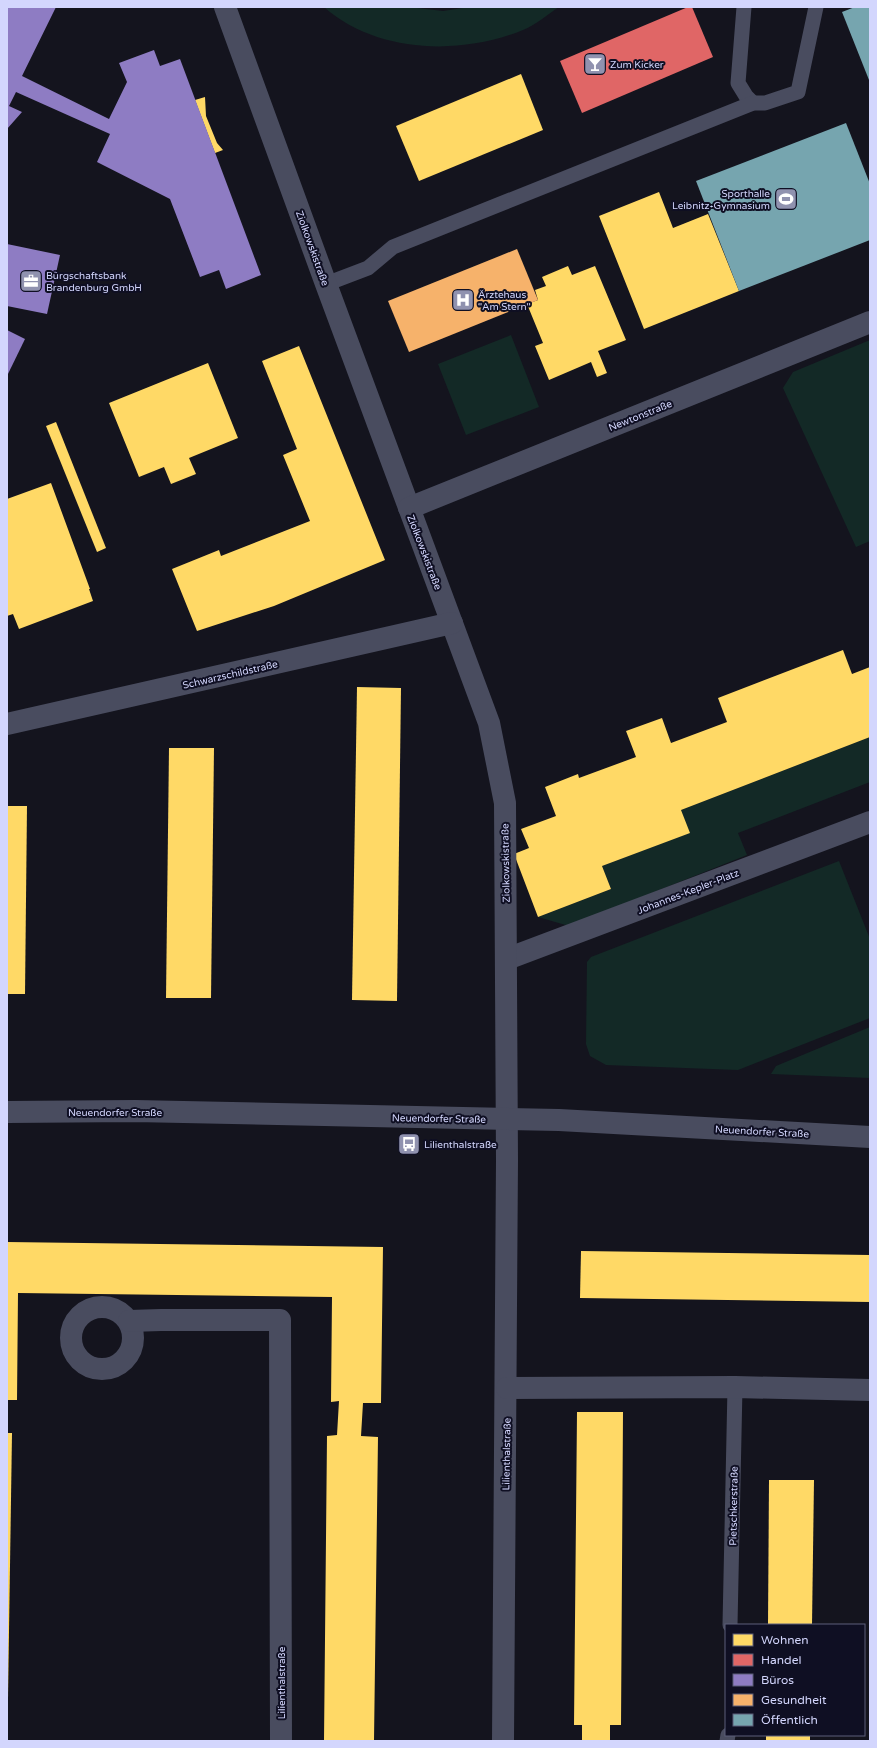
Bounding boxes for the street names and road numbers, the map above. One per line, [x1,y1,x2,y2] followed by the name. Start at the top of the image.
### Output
[293,209,331,288] street label: Ziolkowskistraße
[607,398,674,434] street label: Newtonstraße
[404,513,444,592] street label: Ziolkowskistraße
[182,658,279,692] street label: Schwarzschildstraße
[499,823,513,903] street label: Ziolkowskistraße
[636,867,741,917] street label: Johannes-Kepler-Platz
[68,1107,162,1119] street label: Neuendorfer Straße
[392,1112,487,1126] street label: Neuendorfer Straße
[715,1124,810,1140] street label: Neuendorfer Straße
[500,1417,514,1490] street label: Lilienthalstraße
[727,1466,741,1546] street label: Pietschkerstraße
[276,1646,288,1719] street label: Lilienthalstraße

